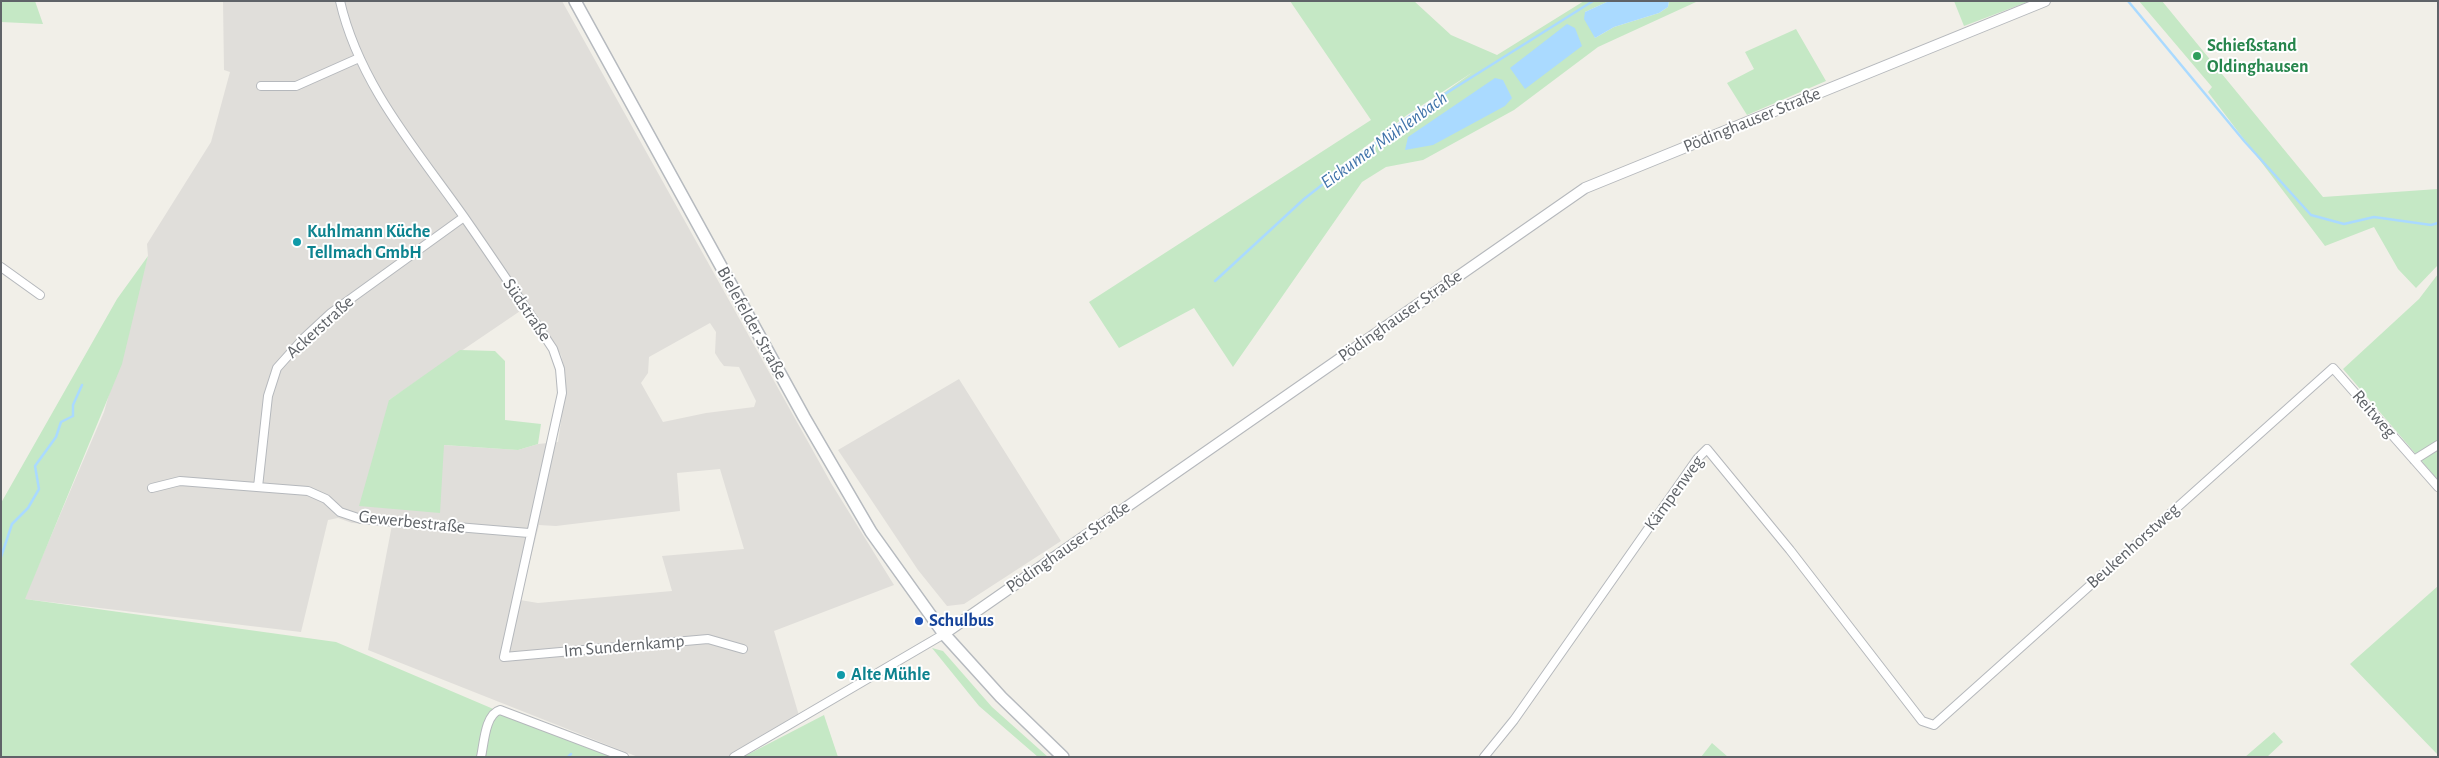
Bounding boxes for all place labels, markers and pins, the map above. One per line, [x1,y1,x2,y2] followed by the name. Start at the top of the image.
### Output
[2207,35,2309,78] place label: Schießstand Oldinghausen
[2191,50,2203,62] marker: Schießstand Oldinghausen
[307,221,430,264] place label: Kuhlmann Küche Tellmach GmbH
[291,236,303,248] marker: Kuhlmann Küche Tellmach GmbH
[929,610,994,632] place label: Schulbus
[913,615,925,627] marker: Schulbus
[851,664,930,686] place label: Alte Mühle
[835,669,847,681] marker: Alte Mühle

